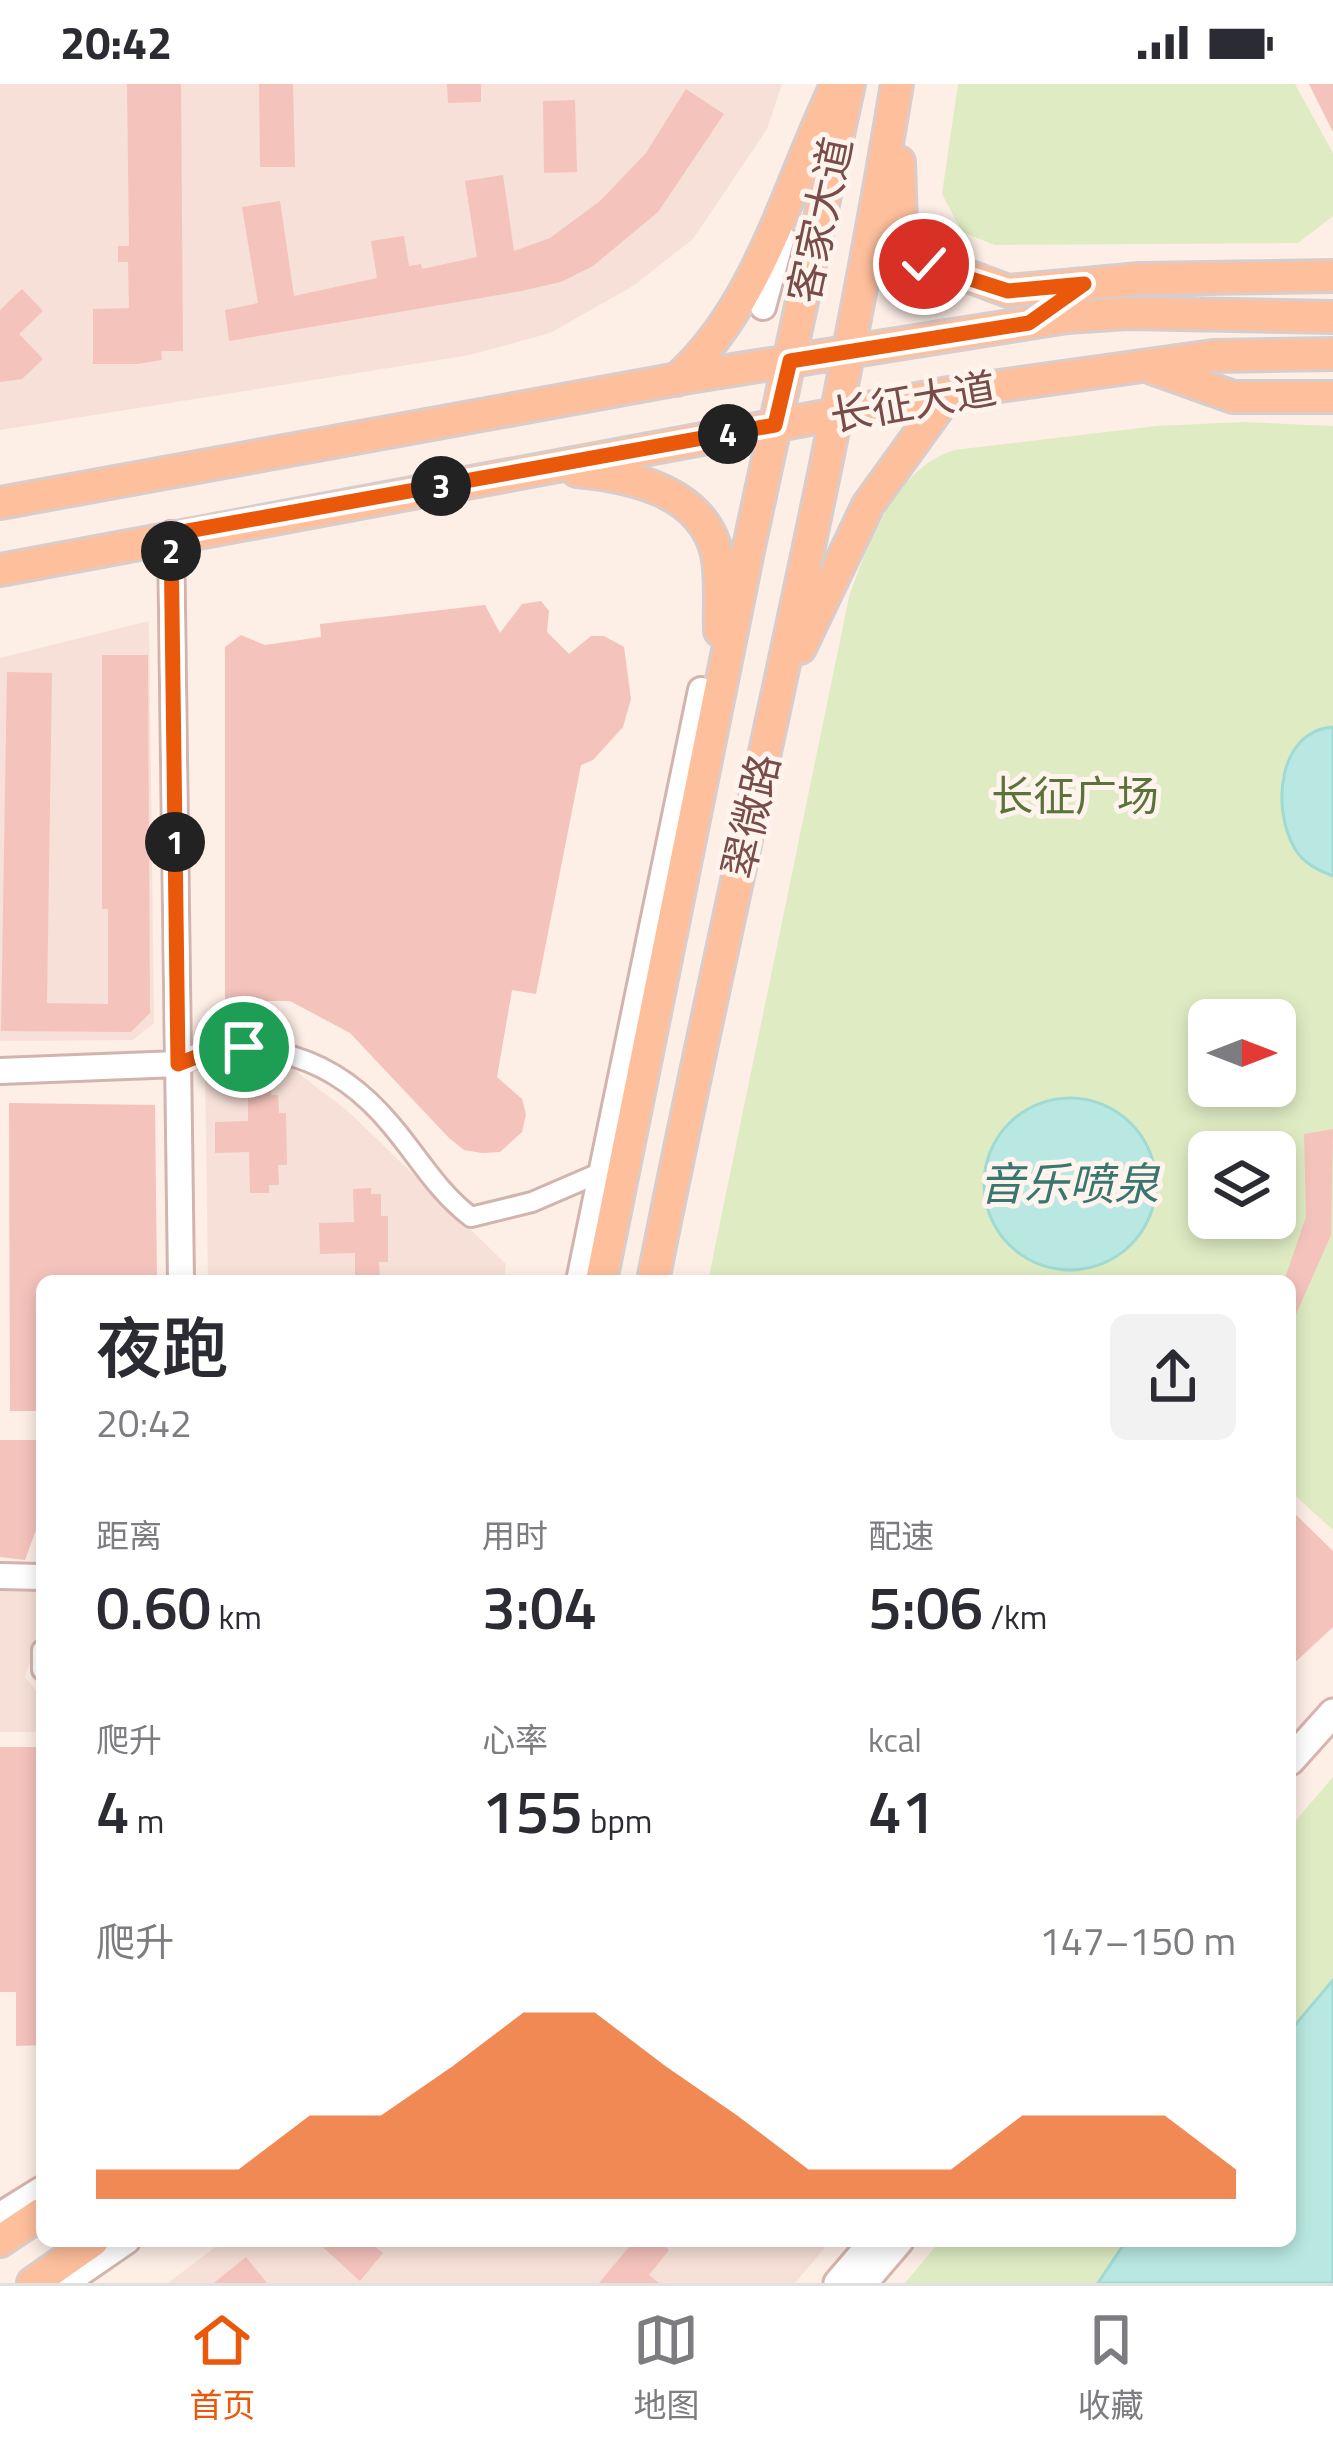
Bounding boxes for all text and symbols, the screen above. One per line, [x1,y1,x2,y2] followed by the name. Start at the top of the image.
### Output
[60,8,172,76] text: 20:42
[770,131,868,309] street label: 客家大道
[873,213,975,315] pin
[891,231,957,297] icon: check
[825,355,1001,447] street label: 长征大道
[698,404,758,464] pin: 4
[719,409,737,459] text: 4
[411,456,471,516] pin: 3
[432,461,450,511] text: 3
[141,521,201,581] pin: 2
[162,526,180,576] text: 2
[705,747,795,884] street label: 翠微路
[991,763,1159,827] park label: 长征广场
[145,812,205,872] pin: 1
[166,817,184,867] text: 1
[193,996,295,1098] pin
[1188,999,1296,1107] north arrow
[1188,999,1296,1239] map controls
[211,1014,277,1080] icon: arrive
[1188,1131,1296,1239] button: layers
[979,1149,1161,1217] water label: 音乐喷泉
[96,1297,228,1398] text: 夜跑
[1110,1314,1236,1440] button: share
[96,1393,192,1452] text: 20:42
[96,1511,162,1561] text: 距离
[482,1511,548,1561] text: 用时
[868,1511,934,1561] text: 配速
[96,1561,211,1652] text: 0.60
[482,1561,597,1652] text: 3:04
[868,1561,983,1652] text: 5:06
[211,1592,262,1642] text: km
[983,1592,1047,1642] text: /km
[96,1715,162,1765] text: 爬升
[482,1715,548,1765] text: 心率
[868,1715,922,1765] text: kcal
[96,1765,130,1856] text: 4
[482,1765,583,1856] text: 155
[868,1765,935,1856] text: 41
[130,1796,164,1846] text: m
[583,1796,652,1846] text: bpm
[1039,1911,1236,1970] text: 147–150 m
[96,1912,174,1971] text: 爬升
[189,2307,255,2430] tab: 首页
[633,2307,699,2430] tab: 地图
[1078,2307,1144,2430] tab: 收藏

